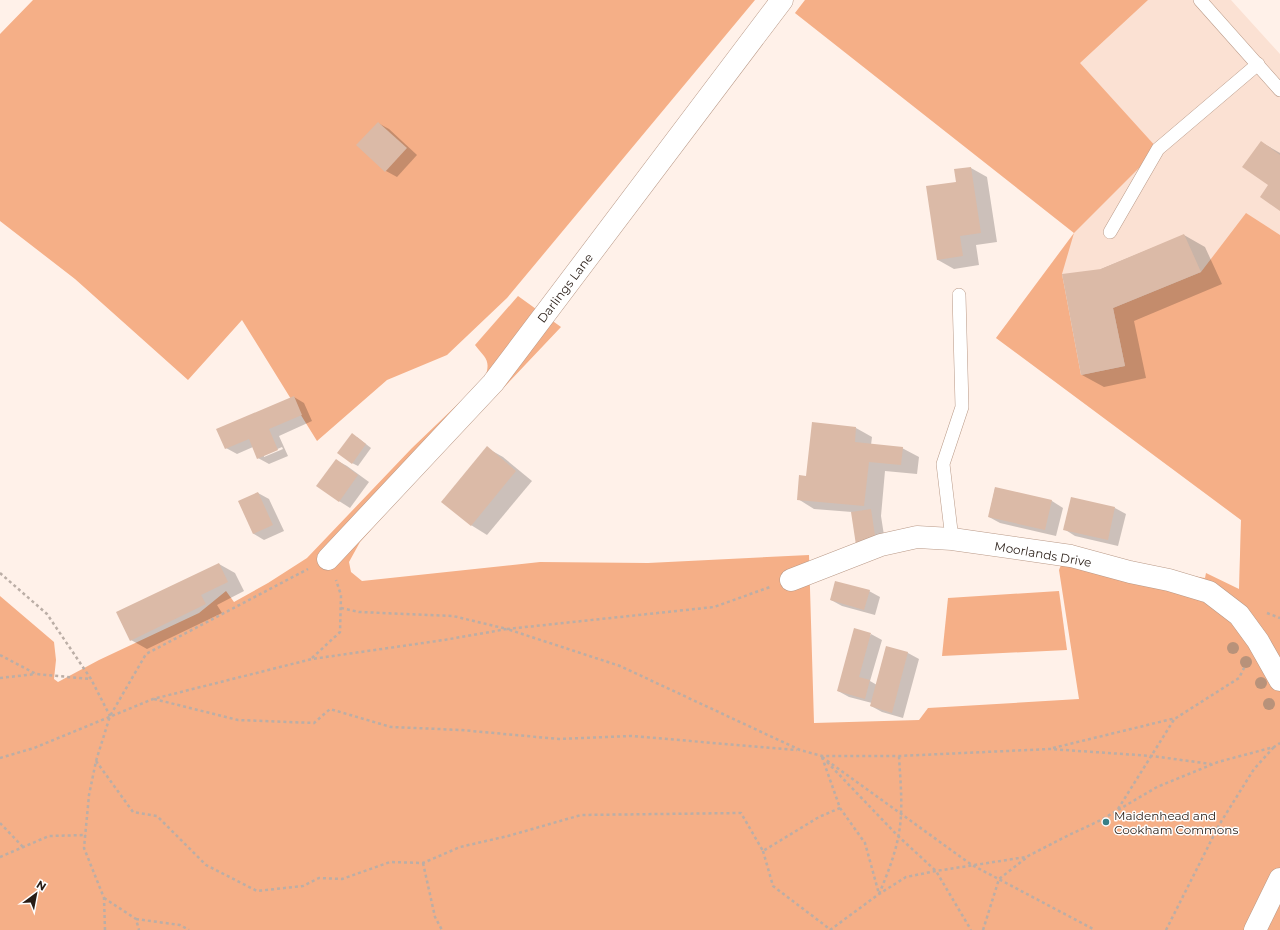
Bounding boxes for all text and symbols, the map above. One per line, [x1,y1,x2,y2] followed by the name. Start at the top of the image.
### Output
[534,250,596,326] street label: Darlings Lane
[993,538,1093,570] street label: Moorlands Drive
[1114,808,1238,837] place label: Maidenhead and Cookham Commons
[1101,817,1111,827] marker: Maidenhead and Cookham Commons
[16,874,56,914] north arrow
[34,877,49,894] text: N

